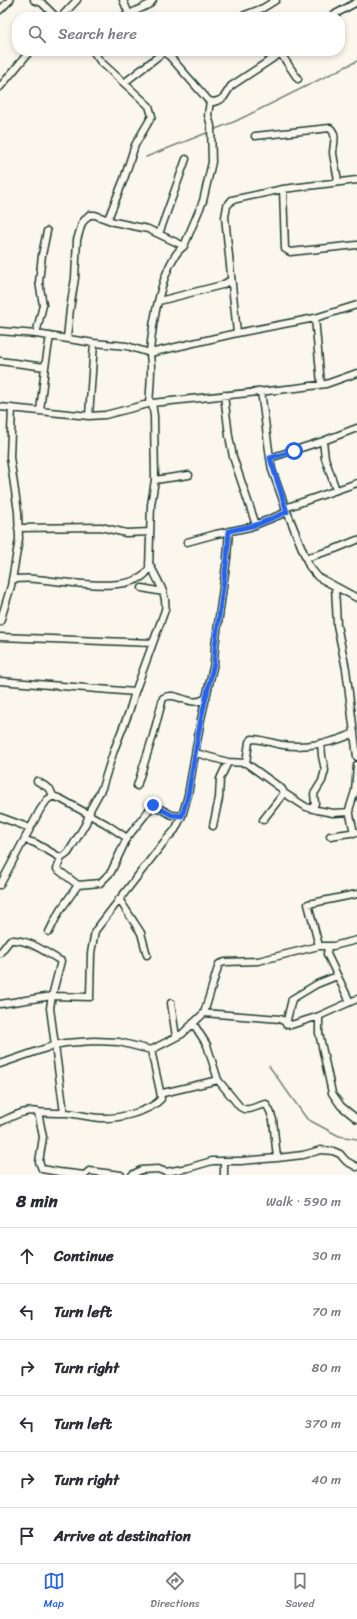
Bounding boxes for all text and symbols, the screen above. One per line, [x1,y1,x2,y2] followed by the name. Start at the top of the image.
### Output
[12,12,345,56] search box
[58,21,137,47] text: Search here
[26,23,48,45] icon: search
[285,442,303,460] route start
[144,796,162,814] route end
[16,1186,58,1216] text: 8 min
[266,1190,341,1213] text: Walk · 590 m
[54,1243,114,1269] text: Continue
[312,1244,341,1267] text: 30 m
[16,1245,38,1267] icon: ahead
[54,1299,112,1325] text: Turn left
[312,1300,341,1323] text: 70 m
[16,1301,38,1323] icon: left
[54,1355,119,1381] text: Turn right
[312,1356,341,1379] text: 80 m
[16,1357,38,1379] icon: right
[54,1411,112,1437] text: Turn left
[305,1412,341,1435] text: 370 m
[16,1413,38,1435] icon: left
[54,1467,119,1493] text: Turn right
[311,1468,341,1491] text: 40 m
[16,1469,38,1491] icon: right
[54,1523,191,1549] text: Arrive at destination
[16,1525,38,1547] icon: arrive
[43,1570,65,1613] tab: Map
[150,1570,200,1613] tab: Directions
[285,1570,314,1613] tab: Saved

